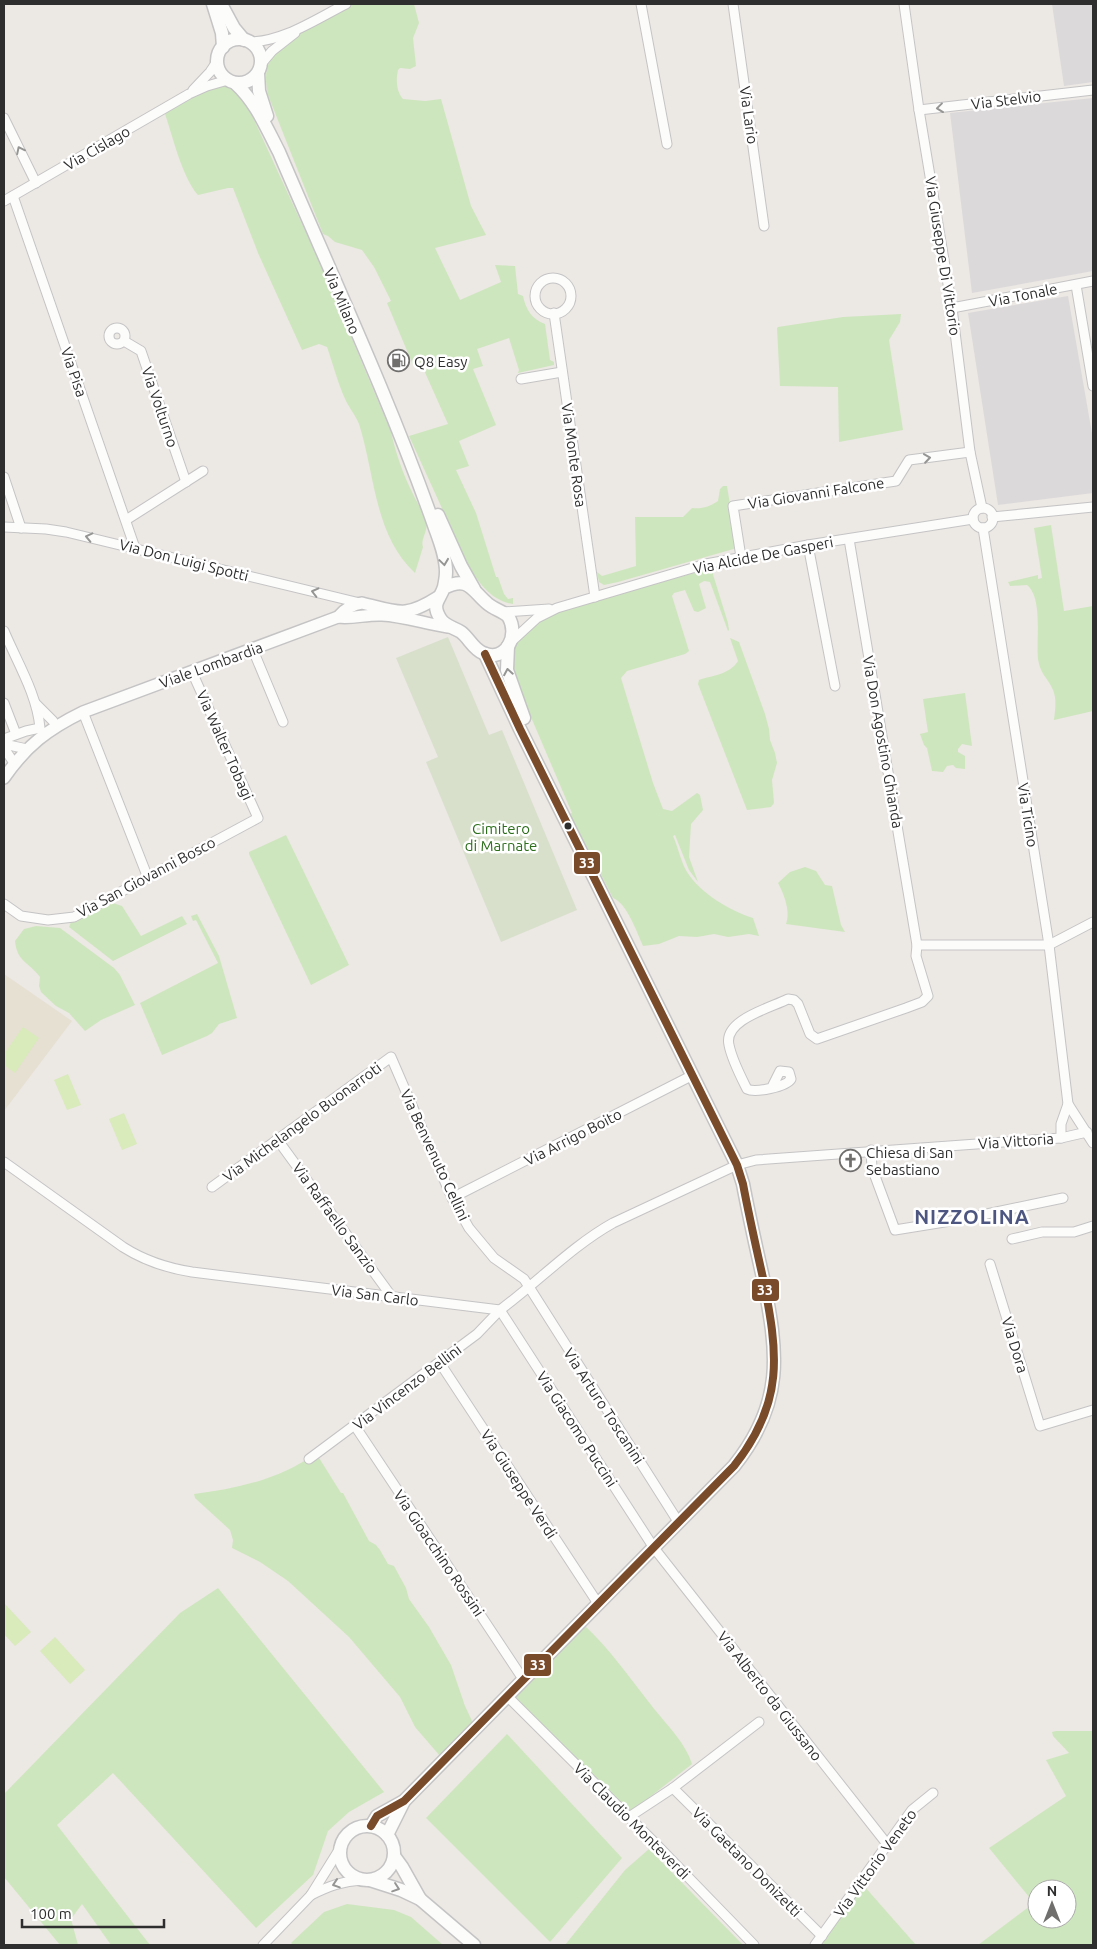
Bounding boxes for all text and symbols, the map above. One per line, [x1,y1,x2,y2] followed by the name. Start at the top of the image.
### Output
[737,85,761,145] street label: Via Lario
[970,87,1042,113] street label: Via Stelvio
[936,102,944,113] one-way arrow
[61,122,133,174] street label: Via Cislago
[16,146,26,155] one-way arrow
[922,175,964,337] street label: Via Giuseppe Di Vittorio
[320,265,364,337] street label: Via Milano
[987,280,1059,310] street label: Via Tonale
[58,345,90,399] street label: Via Pisa
[386,349,410,373] fuel station icon: Q8 Easy
[414,353,467,370] place label: Q8 Easy
[138,365,182,449] street label: Via Volturno
[558,402,590,508] street label: Via Monte Rosa
[923,453,931,464] one-way arrow
[747,474,885,512] street label: Via Giovanni Falcone
[85,532,94,543] one-way arrow
[691,533,835,577] street label: Via Alcide De Gasperi
[118,536,250,584] street label: Via Don Luigi Spotti
[439,558,449,566] one-way arrow
[311,587,320,598] one-way arrow
[157,638,265,692] street label: Viale Lombardia
[859,654,907,830] street label: Via Don Agostino Ghianda
[504,668,514,677] one-way arrow
[193,687,257,803] street label: Via Walter Tobagi
[1015,782,1041,848] street label: Via Ticino
[465,820,537,854] park label: Cimitero di Marnate
[563,821,573,831] unlabelled marker
[74,833,218,921] street label: Via San Giovanni Bosco
[573,851,601,875] line badge: 33
[579,855,595,871] text: 33
[220,1059,384,1185] street label: Via Michelangelo Buonarroti
[397,1087,473,1223] street label: Via Benvenuto Cellini
[521,1105,625,1169] street label: Via Arrigo Boito
[977,1130,1055,1152] street label: Via Vittoria
[866,1144,953,1178] place label: Chiesa di San Sebastiano
[838,1149,862,1173] church icon: Chiesa di San Sebastiano
[289,1159,381,1277] street label: Via Raffaello Sanzio
[914,1205,1030,1228] district label: NIZZOLINA
[751,1278,780,1302] line badge: 33
[330,1281,420,1309] street label: Via San Carlo
[757,1282,773,1298] text: 33
[998,1315,1032,1375] street label: Via Dora
[349,1341,465,1433] street label: Via Vincenzo Bellini
[560,1345,648,1467] street label: Via Arturo Toscanini
[533,1368,621,1490] street label: Via Giacomo Puccini
[477,1426,561,1542] street label: Via Giuseppe Verdi
[390,1487,488,1619] street label: Via Gioacchino Rossini
[714,1628,826,1764] street label: Via Alberto da Giussano
[523,1653,552,1677] line badge: 33
[530,1657,546,1673] text: 33
[570,1759,694,1883] street label: Via Claudio Monteverdi
[689,1804,805,1920] street label: Via Gaetano Donizetti
[830,1806,920,1920] street label: Via Vittorio Veneto
[332,1878,341,1888] one-way arrow
[1027,1879,1077,1929] north arrow
[391,1882,399,1892] one-way arrow
[1047,1883,1057,1899] text: N
[22,1896,165,1928] scale bar
[30,1905,72,1922] text: 100 m

